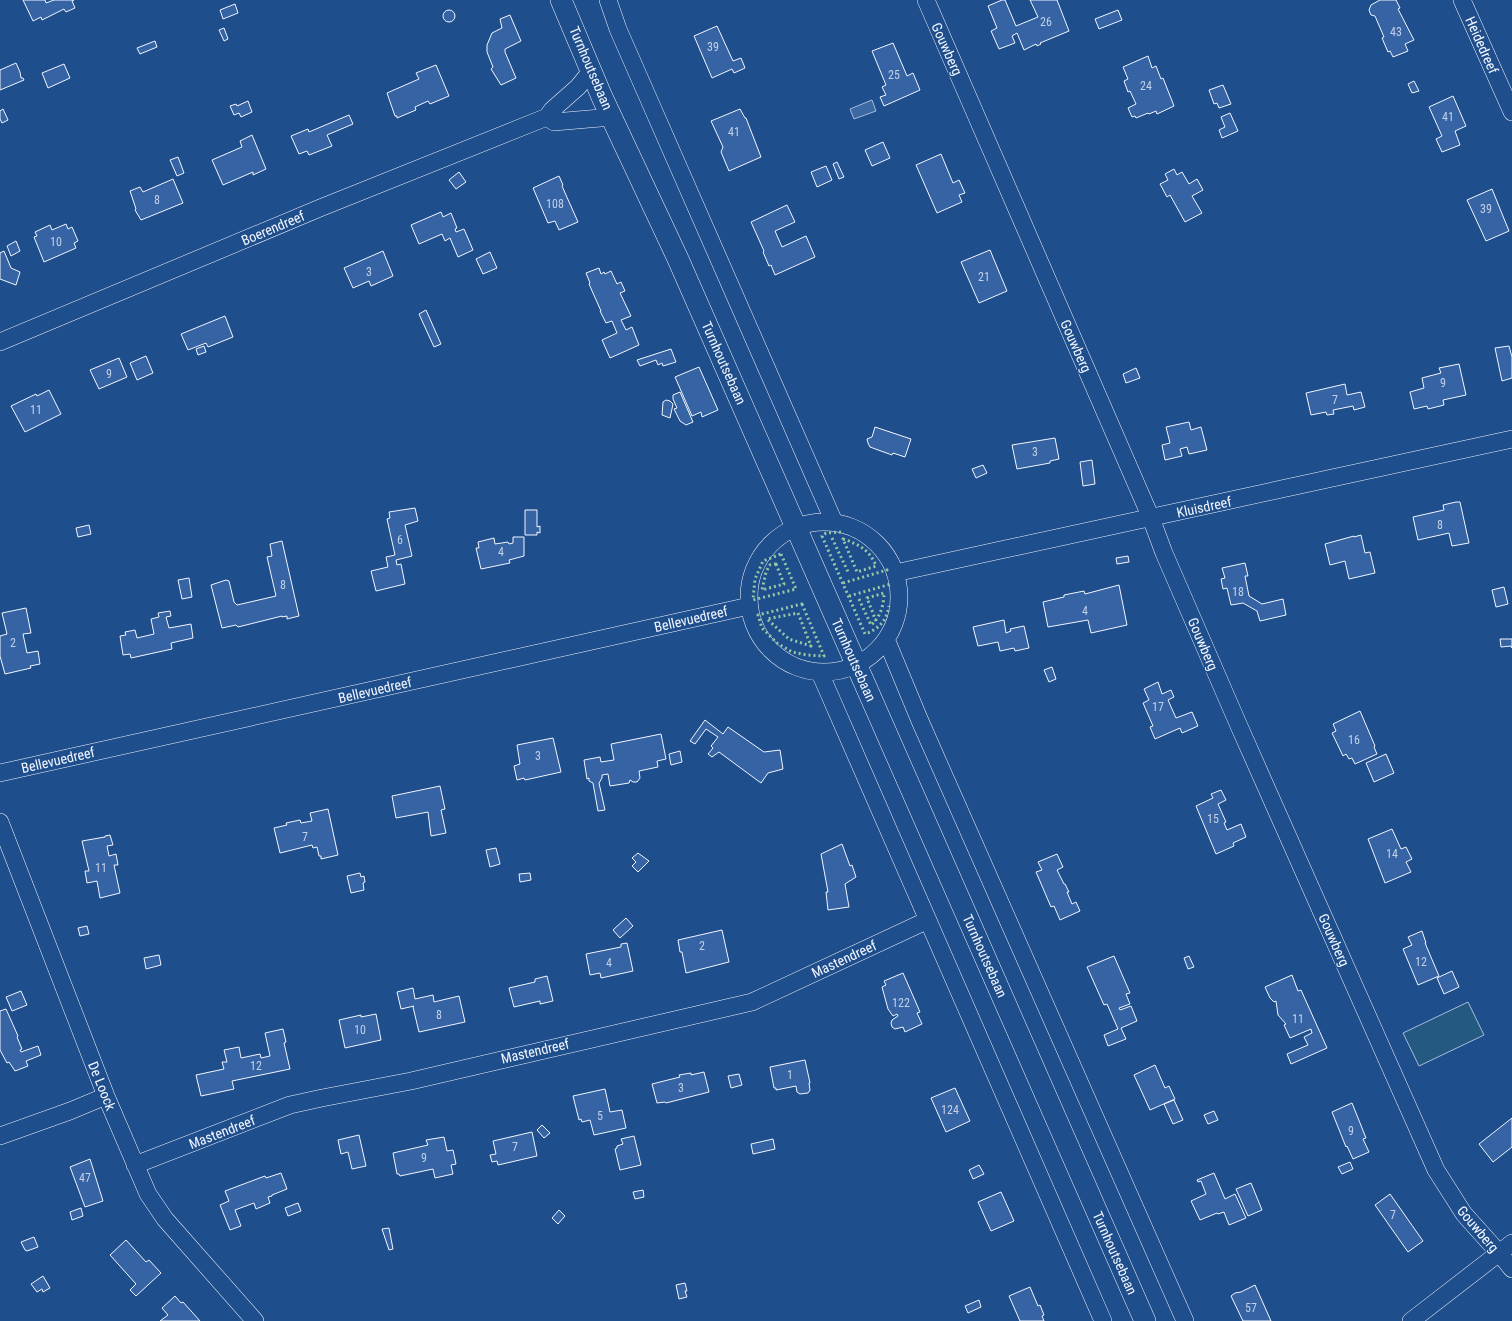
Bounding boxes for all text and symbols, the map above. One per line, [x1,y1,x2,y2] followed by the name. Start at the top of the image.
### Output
[1462,14,1502,76] street label: Heidedreef
[1040,15,1052,29] house number: 26
[928,20,966,78] street label: Gouwberg
[566,24,616,112] street label: Turnhoutsebaan
[1390,25,1402,39] house number: 43
[707,40,719,54] house number: 39
[888,68,900,82] house number: 25
[1140,79,1152,93] house number: 24
[1442,110,1454,124] house number: 41
[728,125,740,139] house number: 41
[154,193,160,207] house number: 8
[546,197,564,211] house number: 108
[1480,202,1492,216] house number: 39
[239,207,308,249] street label: Boerendreef
[50,235,62,249] house number: 10
[366,265,372,279] house number: 3
[978,270,990,284] house number: 21
[1057,317,1095,375] street label: Gouwberg
[699,319,749,407] street label: Turnhoutsebaan
[106,367,112,381] house number: 9
[1440,376,1446,390] house number: 9
[1332,393,1338,407] house number: 7
[30,403,42,417] house number: 11
[1032,445,1038,459] house number: 3
[1175,493,1234,521] street label: Kluisdreef
[1437,518,1443,532] house number: 8
[397,533,403,547] house number: 6
[498,545,504,559] house number: 4
[280,578,286,592] house number: 8
[1232,585,1244,599] house number: 18
[653,603,730,635] street label: Bellevuedreef
[1082,604,1088,618] house number: 4
[1185,615,1221,673] street label: Gouwberg
[829,616,879,704] street label: Turnhoutsebaan
[10,636,16,650] house number: 2
[337,674,414,706] street label: Bellevuedreef
[1152,700,1164,714] house number: 17
[1348,733,1360,747] house number: 16
[20,744,97,776] street label: Bellevuedreef
[535,749,541,763] house number: 3
[1207,812,1219,826] house number: 15
[302,830,308,844] house number: 7
[1386,847,1398,861] house number: 14
[95,861,107,875] house number: 11
[1315,911,1353,969] street label: Gouwberg
[960,912,1010,1000] street label: Turnhoutsebaan
[809,937,880,981] street label: Mastendreef
[699,939,705,953] house number: 2
[1415,955,1427,969] house number: 12
[606,956,612,970] house number: 4
[892,996,910,1010] house number: 122
[436,1008,442,1022] house number: 8
[1292,1012,1304,1026] house number: 11
[354,1023,366,1037] house number: 10
[499,1035,571,1067] street label: Mastendreef
[85,1059,119,1113] street label: De Loock
[250,1059,262,1073] house number: 12
[787,1068,793,1082] house number: 1
[678,1081,684,1095] house number: 3
[941,1103,959,1117] house number: 124
[597,1109,603,1123] house number: 5
[187,1112,258,1152] street label: Mastendreef
[1348,1124,1354,1138] house number: 9
[512,1140,518,1154] house number: 7
[421,1151,427,1165] house number: 9
[79,1171,91,1185] house number: 47
[1454,1203,1502,1255] street label: Gouwberg
[1390,1208,1396,1222] house number: 7
[1090,1209,1140,1297] street label: Turnhoutsebaan
[1245,1301,1257,1315] house number: 57

